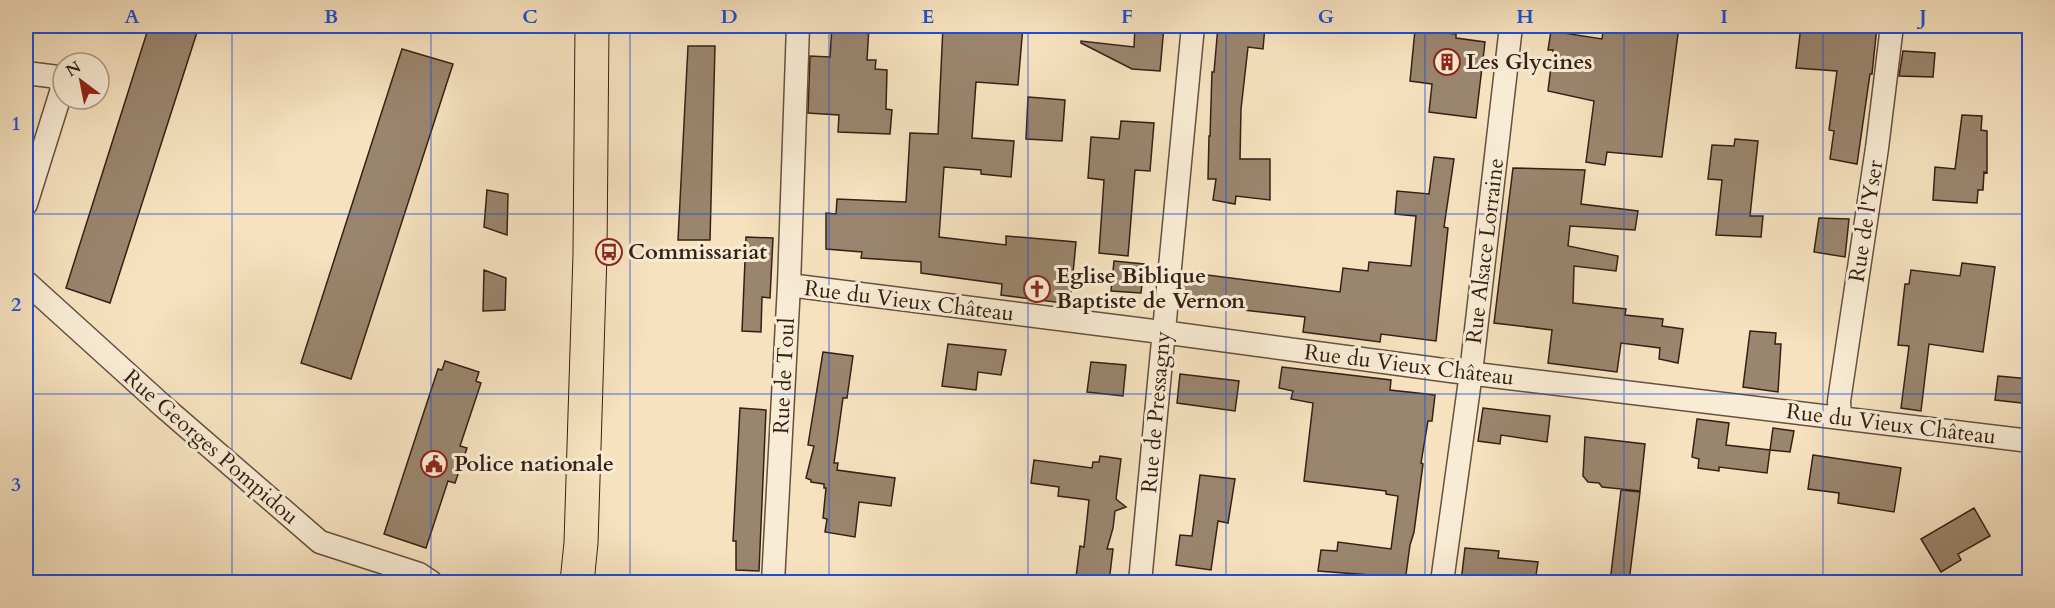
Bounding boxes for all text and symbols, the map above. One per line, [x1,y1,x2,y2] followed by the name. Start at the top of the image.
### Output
[124,3,140,30] text: A
[324,3,338,30] text: B
[522,3,538,30] text: C
[720,3,738,30] text: D
[922,3,934,30] text: E
[1121,3,1133,30] text: F
[1318,3,1334,30] text: G
[1516,3,1534,30] text: H
[1720,3,1728,30] text: I
[1916,3,1927,30] text: J
[1432,47,1462,77] building icon: Les Glycines
[1466,47,1593,77] place label: Les Glycines
[51,51,111,111] north arrow
[62,56,85,82] text: N
[11,110,21,137] text: 1
[1459,157,1511,345] street label: Rue Alsace Lorraine
[1842,157,1891,284] street label: Rue de l'Yser
[594,237,624,267] bus stop icon: Commissariat
[628,237,767,267] place label: Commissariat
[1056,261,1245,316] place label: Eglise Biblique Baptiste de Vernon
[802,273,1016,329] street label: Rue du Vieux Château
[1022,274,1052,304] church icon: Eglise Biblique Baptiste de Vernon
[11,291,21,318] text: 2
[766,317,802,435] street label: Rue de Toul
[1134,329,1178,494] street label: Rue de Pressagny
[1302,337,1516,393] street label: Rue du Vieux Château
[117,362,305,532] street label: Rue Georges Pompidou
[1784,396,1998,452] street label: Rue du Vieux Château
[419,449,449,479] public building icon: Police nationale
[454,449,614,479] place label: Police nationale
[11,471,21,498] text: 3

